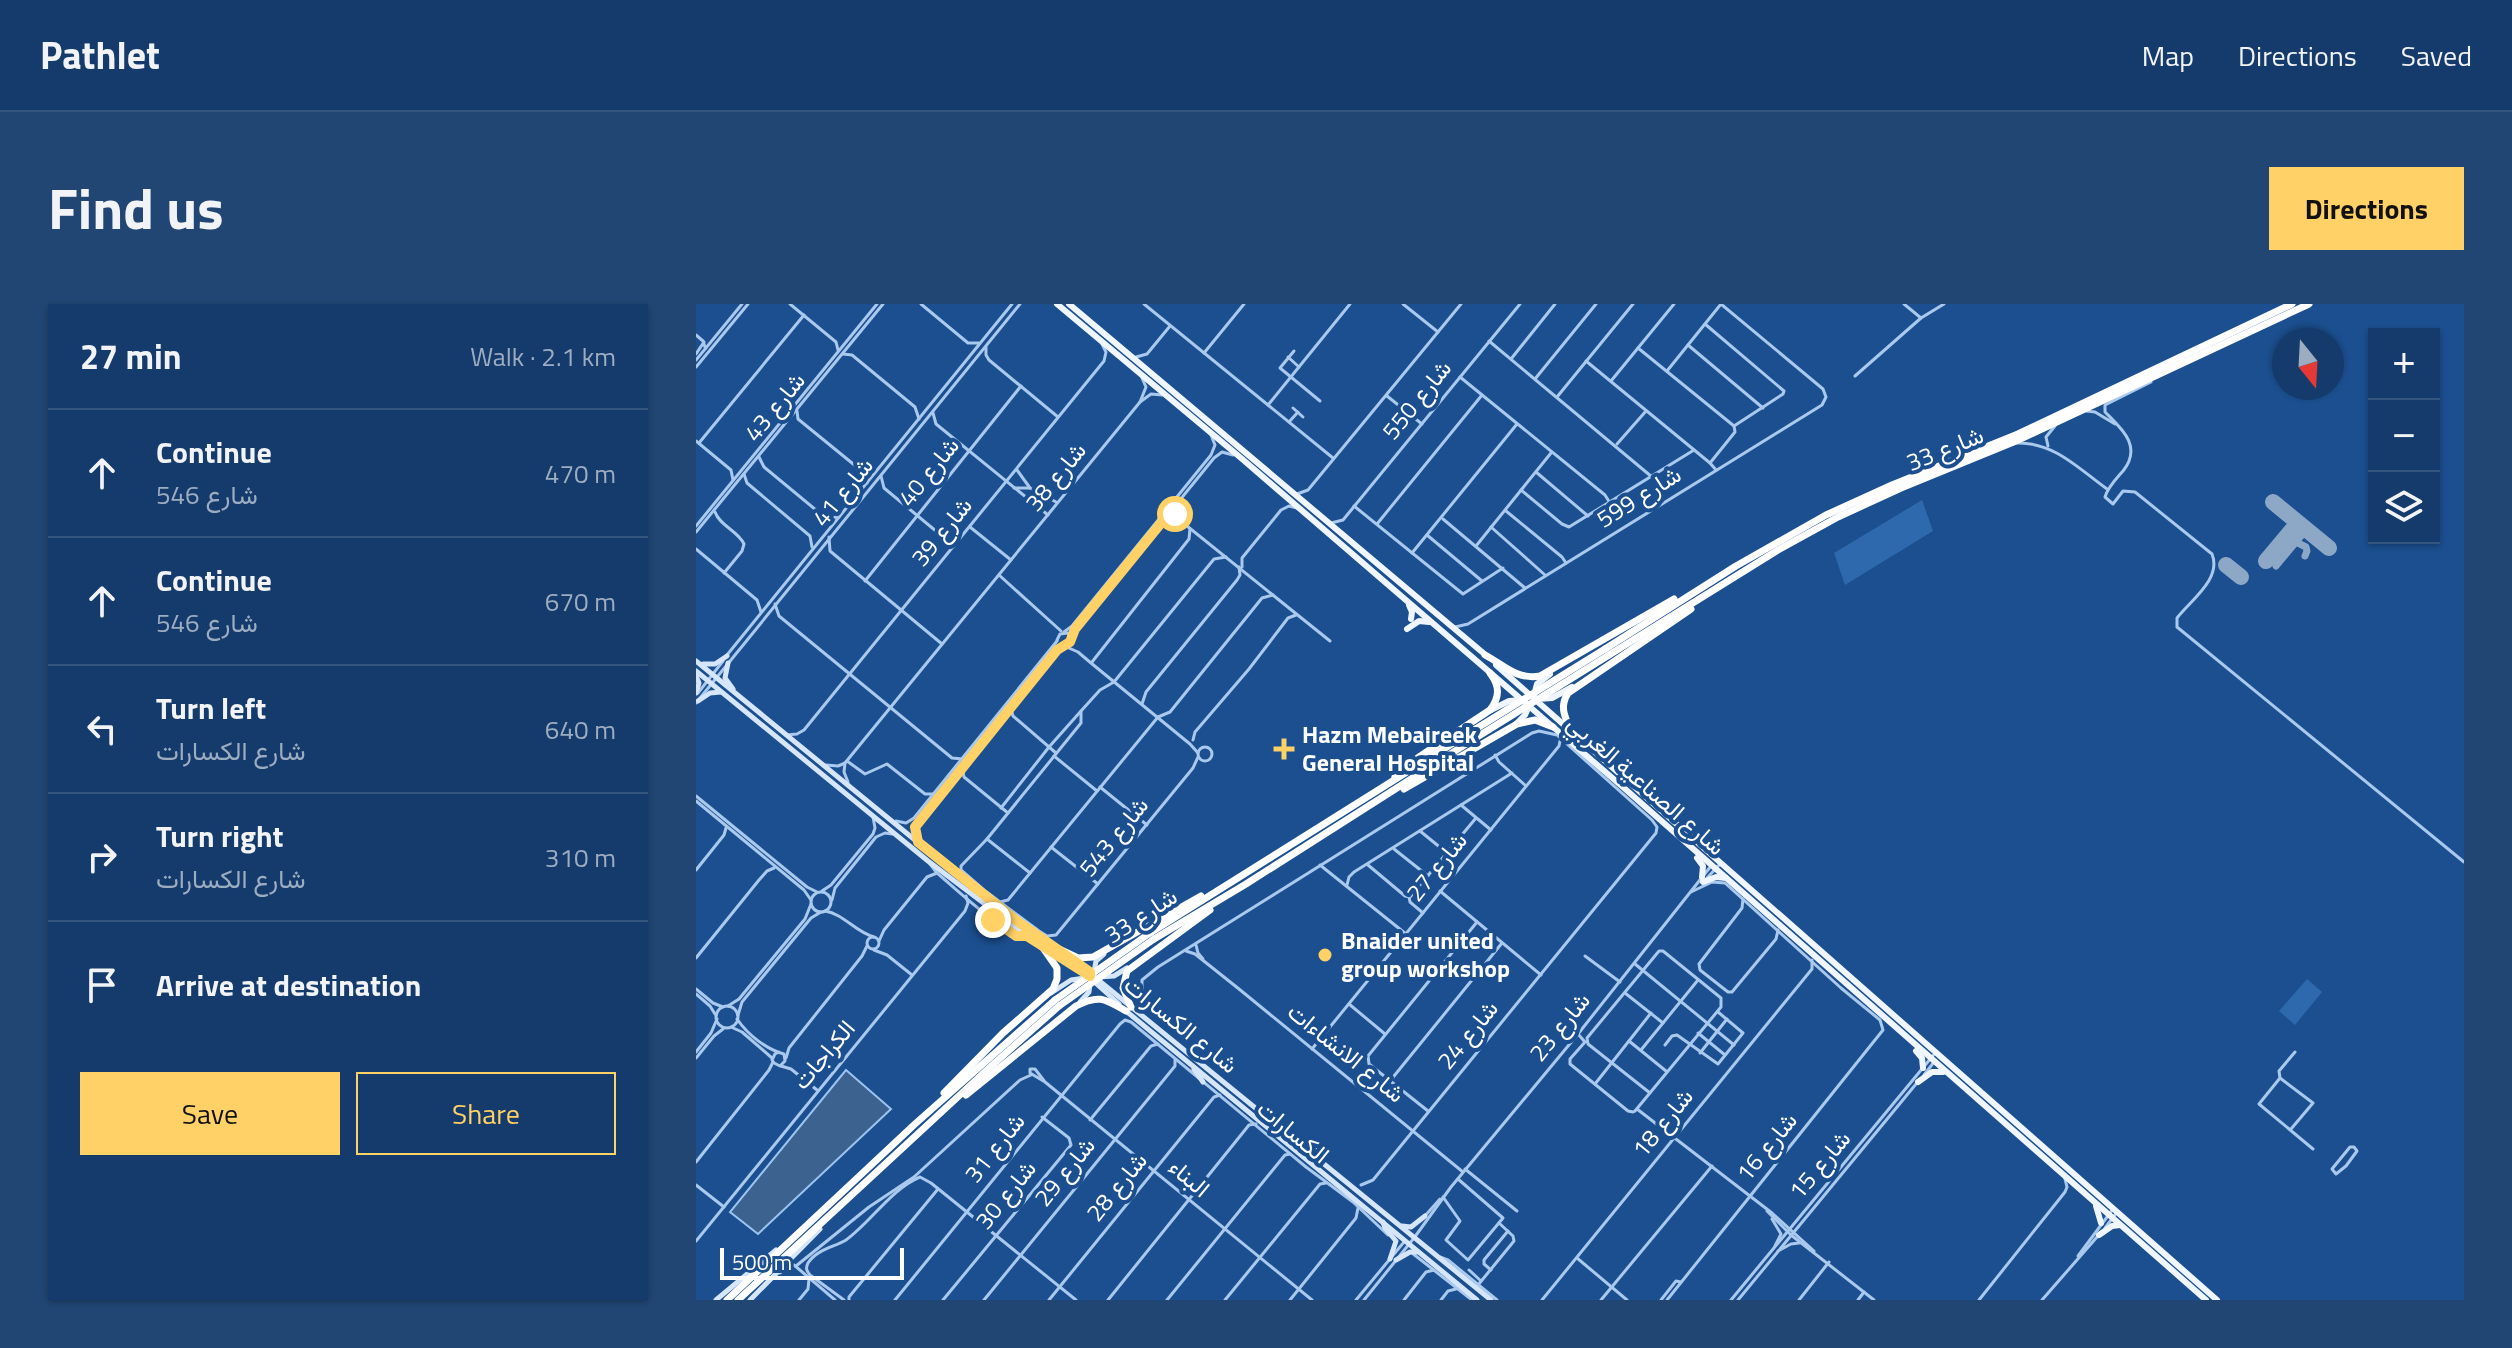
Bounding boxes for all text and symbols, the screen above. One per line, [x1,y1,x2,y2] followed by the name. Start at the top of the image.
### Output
[40,26,160,84] text: Pathlet
[2142,34,2194,77] text: Map
[2238,34,2357,77] text: Directions
[2401,34,2472,77] text: Saved
[48,166,224,251] text: Find us
[2269,167,2464,250] button: Directions
[2272,328,2344,400] north arrow
[2368,328,2440,544] map controls
[2368,328,2440,400] button: +
[80,330,182,382] text: 27 min
[470,337,616,376] text: Walk · 2.1 km
[1373,352,1460,447] street label: شارع 550
[735,364,814,449] street label: شارع 43
[2368,400,2440,472] button: −
[1901,416,1989,480] street label: شارع 33
[156,429,272,475] text: Continue
[889,429,968,514] street label: شارع 40
[1016,434,1095,519] street label: شارع 38
[803,449,882,534] street label: شارع 41
[80,451,124,495] icon: ahead
[545,454,616,493] text: 470 m
[1589,456,1688,536] street label: شارع 599
[2368,472,2440,544] button: layers
[156,475,258,514] text: شارع 546
[902,489,981,574] street label: شارع 39
[1157,496,1193,532] route start
[156,557,272,603] text: Continue
[80,579,124,623] icon: ahead
[545,582,616,621] text: 670 m
[156,603,258,642] text: شارع 546
[156,685,266,731] text: Turn left
[1558,705,1734,865] street label: شارع الصناعية الغربي
[80,707,124,751] icon: left
[545,710,616,749] text: 640 m
[1302,716,1477,780] place label: Hazm Mebaireek General Hospital
[156,731,305,770] text: شارع الكسارات
[1273,738,1295,760] marker: Hazm Mebaireek General Hospital
[1070,789,1157,884] street label: شارع 543
[156,813,284,859] text: Turn right
[1397,824,1476,909] street label: شارع 27
[80,835,124,879] icon: right
[545,838,616,877] text: 310 m
[156,859,305,898] text: شارع الكسارات
[1097,878,1184,952] street label: شارع 33
[975,902,1011,938] route end
[1341,922,1510,986] place label: Bnaider united group workshop
[1316,946,1334,964] marker: Bnaider united group workshop
[156,962,421,1008] text: Arrive at destination
[80,963,124,1007] icon: arrive
[1117,967,1247,1082] street label: شارع الكسارات
[1520,984,1599,1069] street label: شارع 23
[1428,992,1507,1077] street label: شارع 24
[1280,993,1413,1111] street label: شارع الانشاءات
[783,1012,863,1097] street label: الكراجات
[80,1072,340,1155] button: Save
[356,1072,616,1155] button: Share
[1623,1080,1702,1165] street label: شارع 18
[1249,1091,1338,1172] street label: الكسارات
[1727,1104,1806,1189] street label: شارع 16
[955,1105,1033,1190] street label: شارع 31
[1780,1122,1859,1207] street label: شارع 15
[1025,1129,1104,1214] street label: شارع 29
[1077,1144,1156,1229] street label: شارع 28
[1161,1149,1218,1205] street label: البناء
[966,1152,1045,1237] street label: شارع 30
[720,1244,904,1280] scale bar
[732,1245,792,1279] text: 500 m

